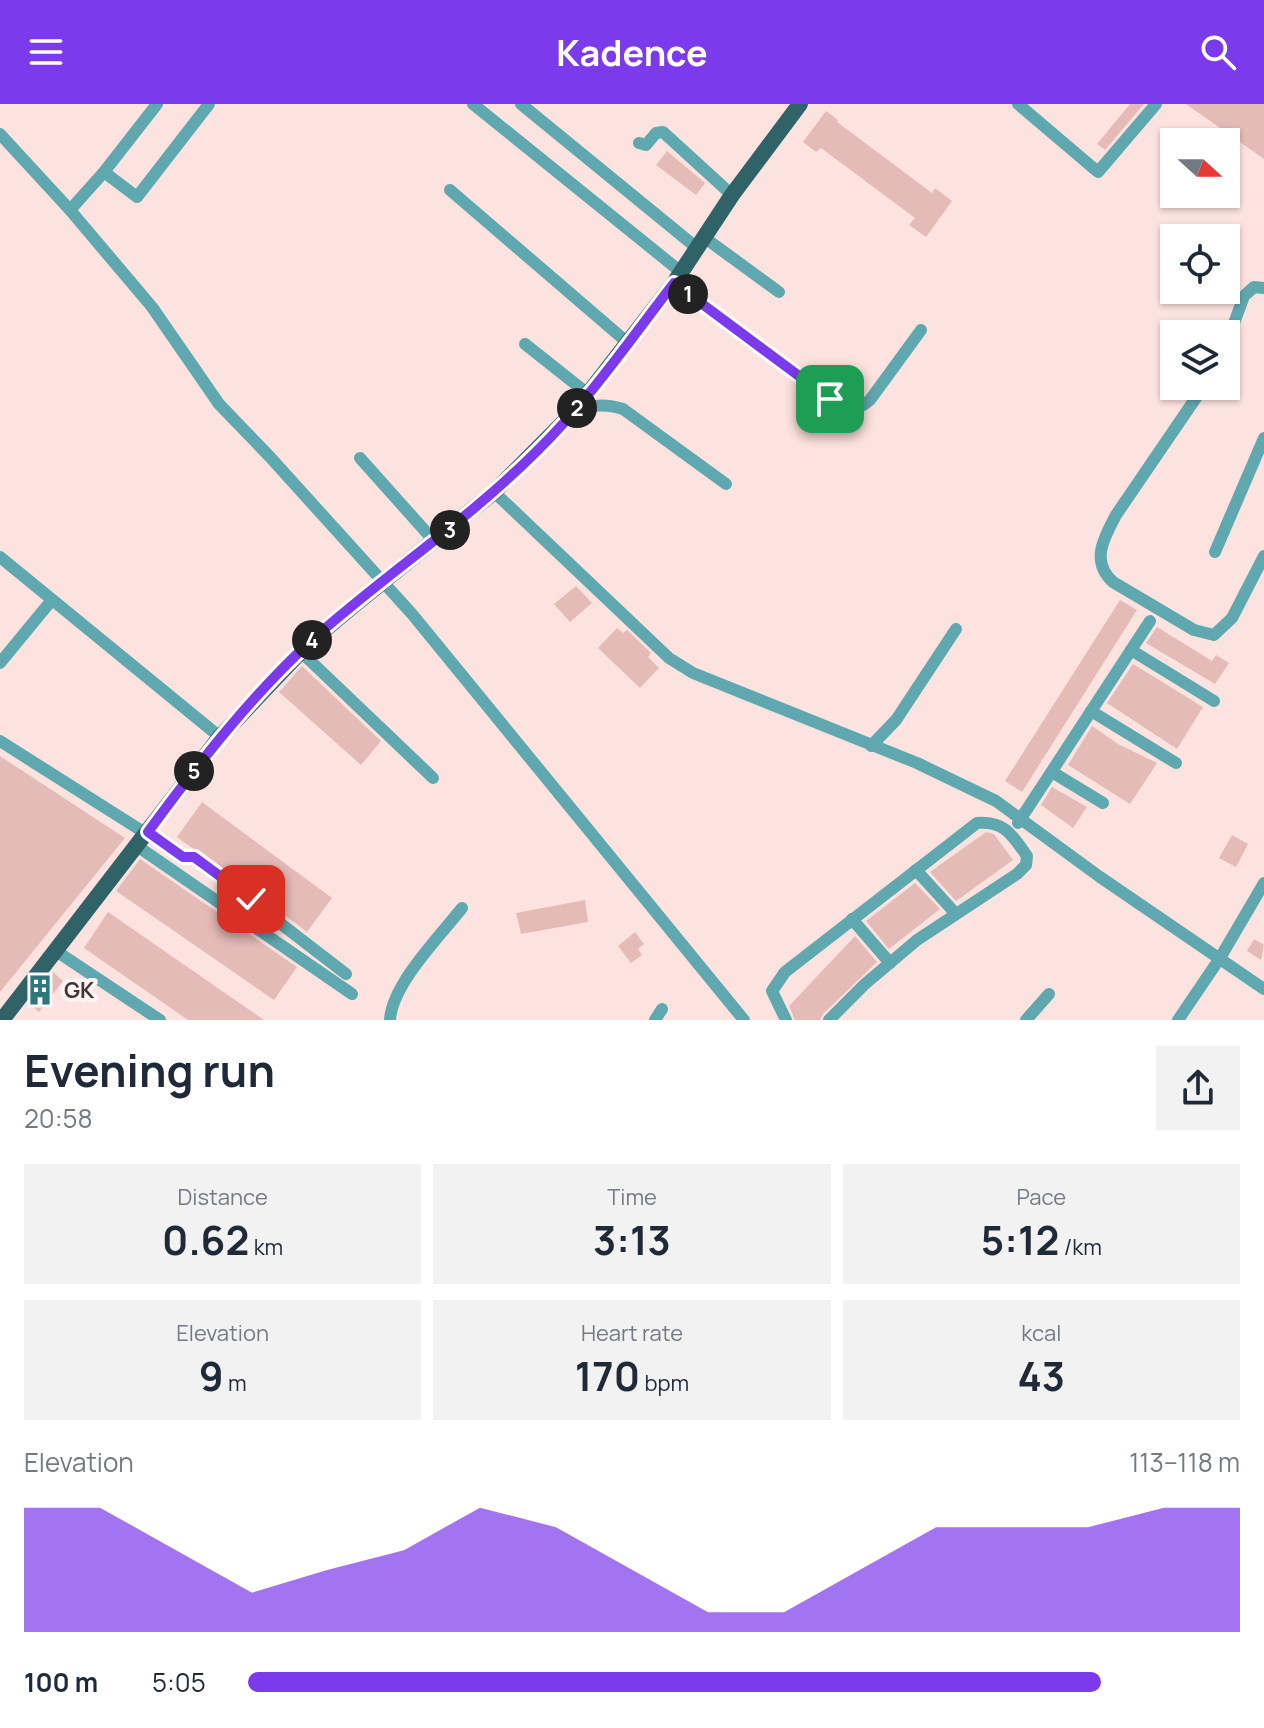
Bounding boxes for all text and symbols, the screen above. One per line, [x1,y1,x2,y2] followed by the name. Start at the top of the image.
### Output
[556,28,708,77] text: Kadence
[24,30,68,74] icon: menu
[1196,30,1240,74] icon: search
[1160,128,1240,208] north arrow
[1160,128,1240,400] map controls
[1160,224,1240,304] button: locate
[668,274,708,314] pin: 1
[683,279,693,309] text: 1
[1160,320,1240,400] button: layers
[796,365,864,433] pin
[808,377,852,421] icon: arrive
[557,388,597,428] pin: 2
[570,393,584,423] text: 2
[430,510,470,550] pin: 3
[444,515,456,545] text: 3
[292,620,332,660] pin: 4
[305,625,319,655] text: 4
[174,751,214,791] pin: 5
[188,756,200,786] text: 5
[217,865,285,933] pin
[229,877,273,921] icon: check
[23,973,57,1007] building icon: GK
[64,975,95,1005] place label: GK
[24,1040,275,1100] text: Evening run
[1156,1046,1240,1130] button: share
[24,1100,93,1136] text: 20:58
[178,1182,268,1212] text: Distance
[607,1182,657,1212] text: Time
[1016,1182,1066,1212] text: Pace
[162,1212,249,1267] text: 0.62
[593,1212,671,1267] text: 3:13
[981,1212,1059,1267] text: 5:12
[249,1232,283,1262] text: km
[1059,1232,1102,1262] text: /km
[176,1318,269,1348] text: Elevation
[581,1318,683,1348] text: Heart rate
[1021,1318,1061,1348] text: kcal
[199,1348,224,1403] text: 9
[575,1348,640,1403] text: 170
[1018,1348,1065,1403] text: 43
[224,1368,247,1398] text: m
[640,1368,689,1398] text: bpm
[24,1444,134,1480] text: Elevation
[1129,1444,1240,1480] text: 113–118 m
[24,1664,98,1700] text: 100 m
[152,1664,206,1700] text: 5:05

